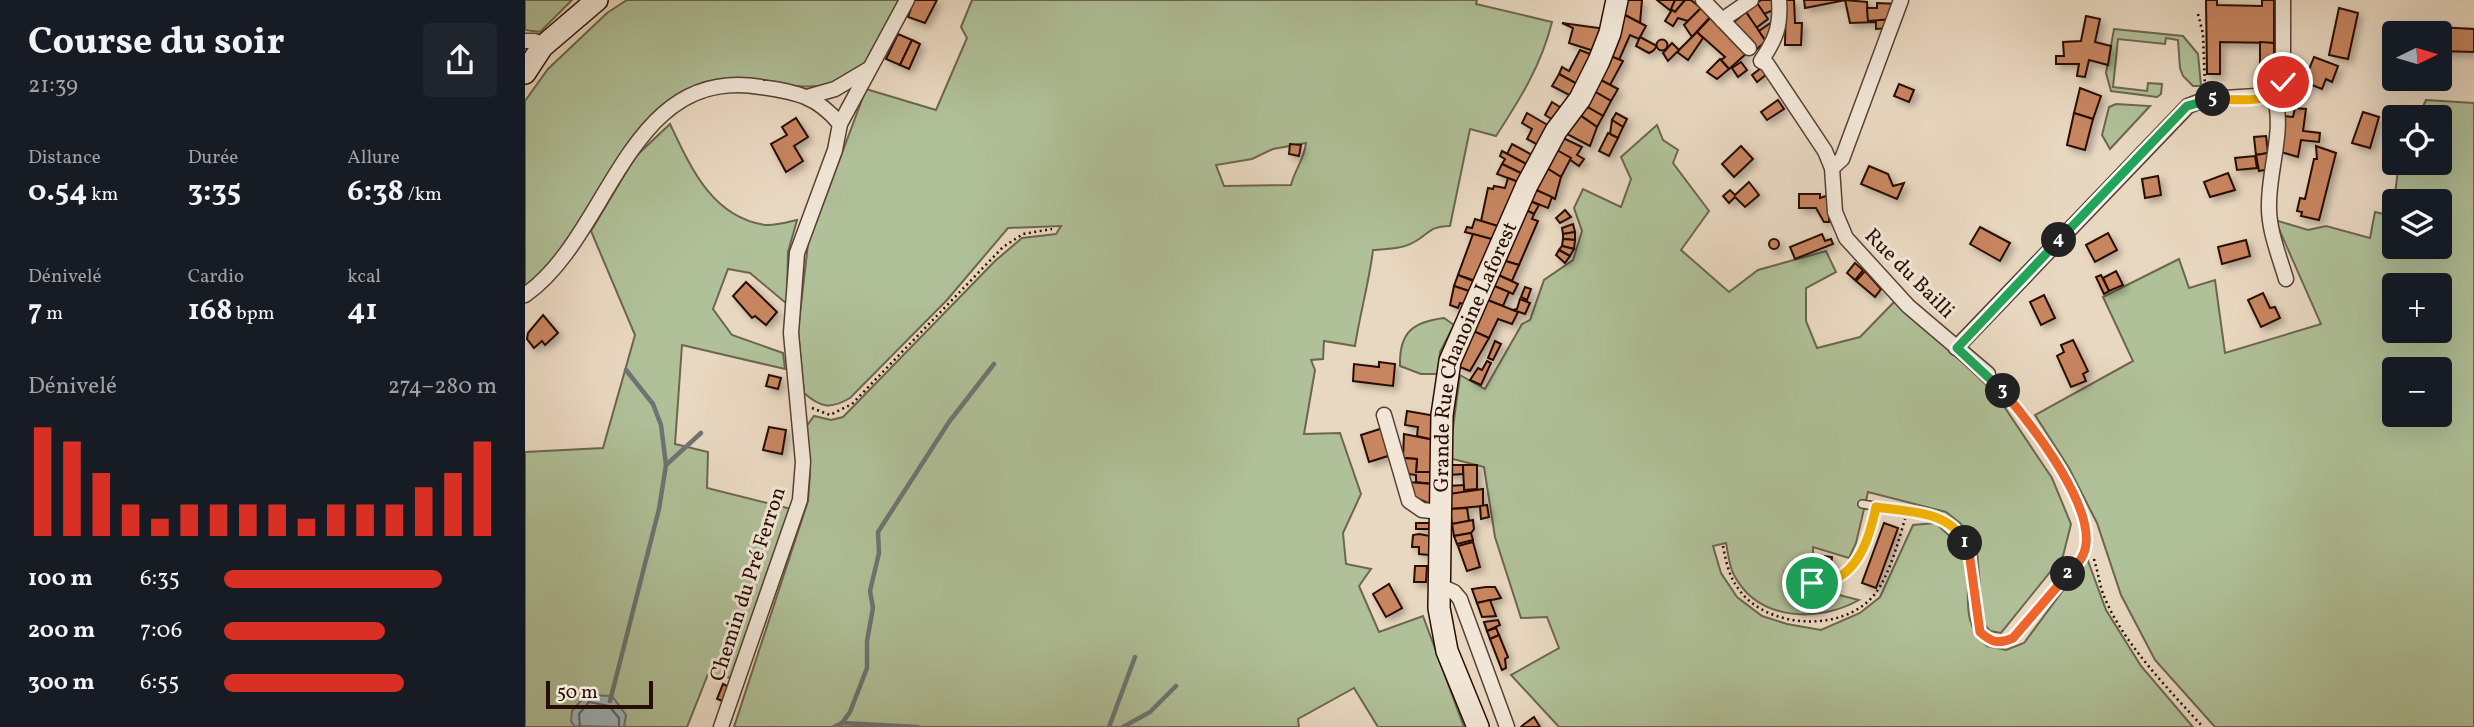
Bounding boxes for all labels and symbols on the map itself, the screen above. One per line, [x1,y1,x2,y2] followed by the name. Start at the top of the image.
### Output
[2382,21,2452,91] north arrow
[2253,52,2313,112] pin
[2195,82,2231,116] pin: 5
[1428,217,1525,493] street label: Grande Rue Chanoine Laforest
[1857,222,1961,326] street label: Rue du Bailli
[2041,222,2077,258] pin: 4
[1985,374,2021,408] pin: 3
[703,484,794,685] street label: Chemin du Pré Ferron
[1947,526,1983,560] pin: 1
[1782,553,1842,613] pin
[2051,556,2085,592] pin: 2
[546,678,653,710] scale bar

